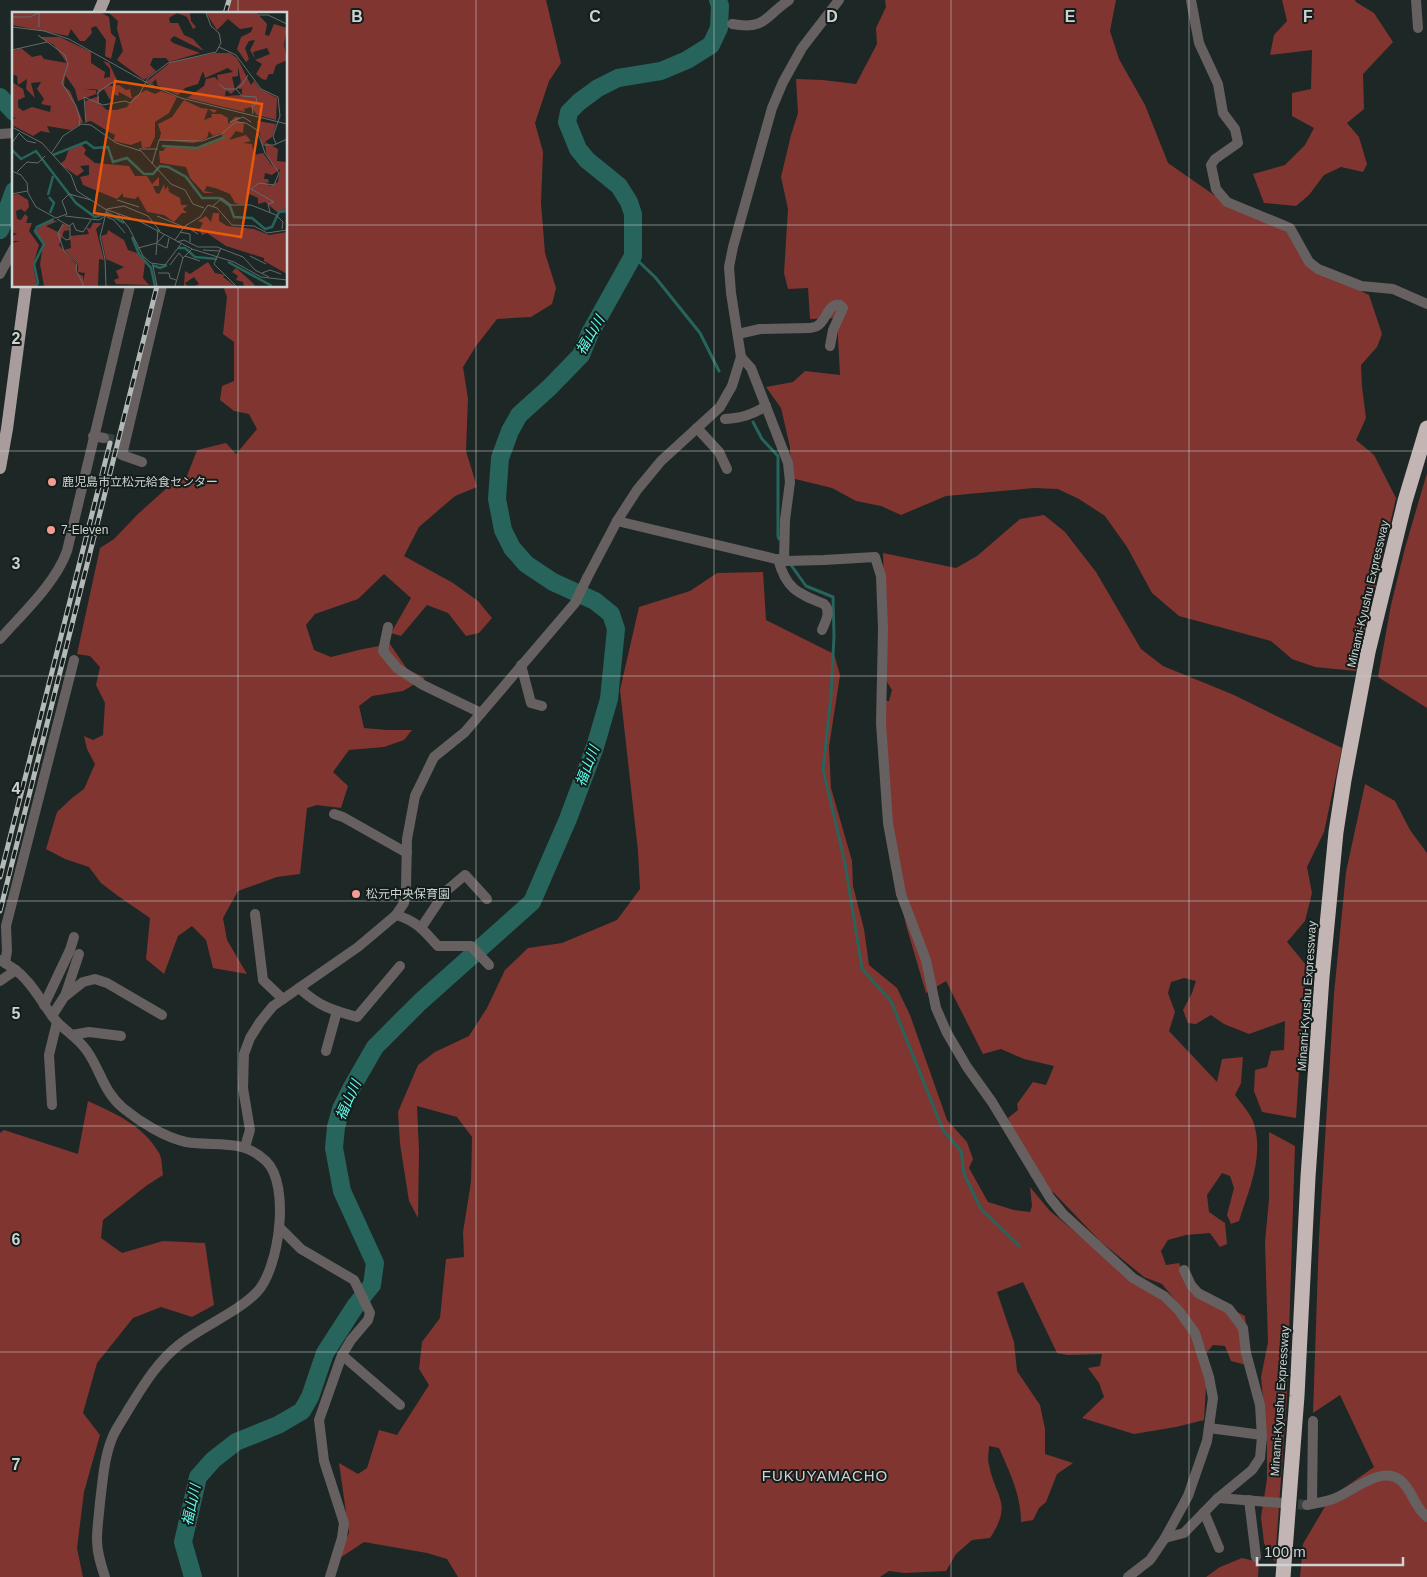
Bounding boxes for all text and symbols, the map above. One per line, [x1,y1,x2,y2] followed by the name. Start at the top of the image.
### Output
[351,8,363,25] text: B
[589,8,601,25] text: C
[826,8,838,25] text: D
[1065,8,1076,25] text: E
[1303,8,1313,25] text: F
[12,12,288,288] inset map
[573,311,608,357] water label: 福山川
[12,330,21,347] text: 2
[62,475,218,489] place label: 鹿児島市立松元給食センター
[46,476,58,488] marker: 鹿児島市立松元給食センター
[1344,519,1392,669] street label: Minami-Kyushu Expressway
[61,523,108,537] place label: 7-Eleven
[45,524,57,536] marker: 7-Eleven
[12,555,21,572] text: 3
[572,742,603,788] water label: 福山川
[12,780,21,797] text: 4
[366,887,450,901] place label: 松元中央保育園
[350,888,362,900] marker: 松元中央保育園
[1295,920,1319,1072] street label: Minami-Kyushu Expressway
[12,1005,21,1022] text: 5
[332,1076,365,1122] water label: 福山川
[12,1231,21,1248] text: 6
[1268,1325,1292,1477] street label: Minami-Kyushu Expressway
[12,1456,21,1473] text: 7
[762,1467,888,1484] district label: FUKUYAMACHO
[179,1481,204,1527] water label: 福山川
[1257,1534,1403,1566] scale bar
[1264,1543,1306,1560] text: 100 m

